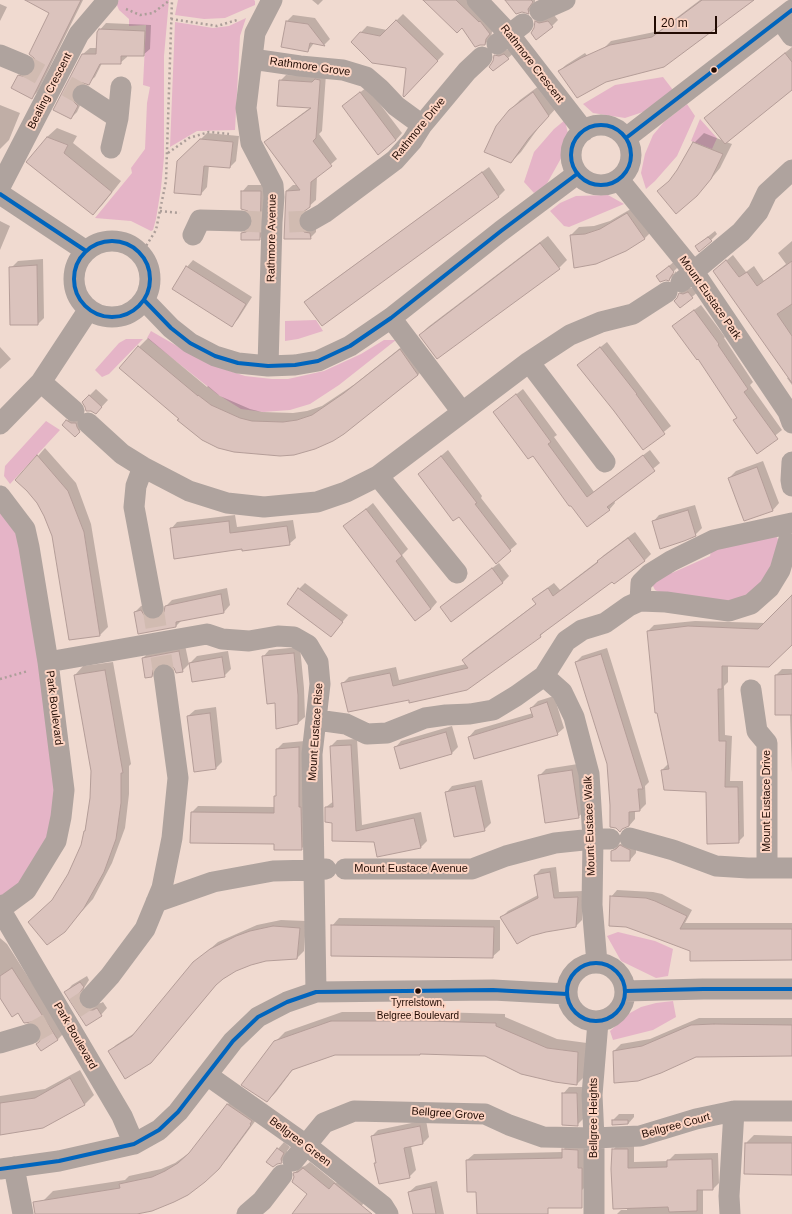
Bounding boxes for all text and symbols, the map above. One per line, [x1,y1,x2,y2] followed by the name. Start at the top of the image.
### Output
[656,8,719,34] scale bar
[661,16,688,30] text: 20 m
[497,22,567,106] street label: Rathmore Crescent
[25,51,75,131] street label: Bealing Crescent
[269,55,351,79] street label: Rathmore Grove
[709,65,719,75] unlabelled marker
[390,95,448,163] street label: Rathmore Drive
[265,194,279,282] street label: Rathmore Avenue
[676,254,744,342] street label: Mount Eustace Park
[43,670,65,746] street label: Park Boulevard
[306,682,326,782] street label: Mount Eustace Rise
[760,750,774,852] street label: Mount Eustace Drive
[582,776,598,876] street label: Mount Eustace Walk
[354,862,468,876] street label: Mount Eustace Avenue
[413,986,423,996] marker: Tyrrelstown, Belgree Boulevard
[377,997,459,1020] place label: Tyrrelstown, Belgree Boulevard
[50,1000,100,1072] street label: Park Boulevard
[587,1078,601,1158] street label: Bellgree Heights
[411,1105,485,1123] street label: Bellgree Grove
[640,1111,712,1141] street label: Bellgree Court
[266,1114,334,1170] street label: Bellgree Green

